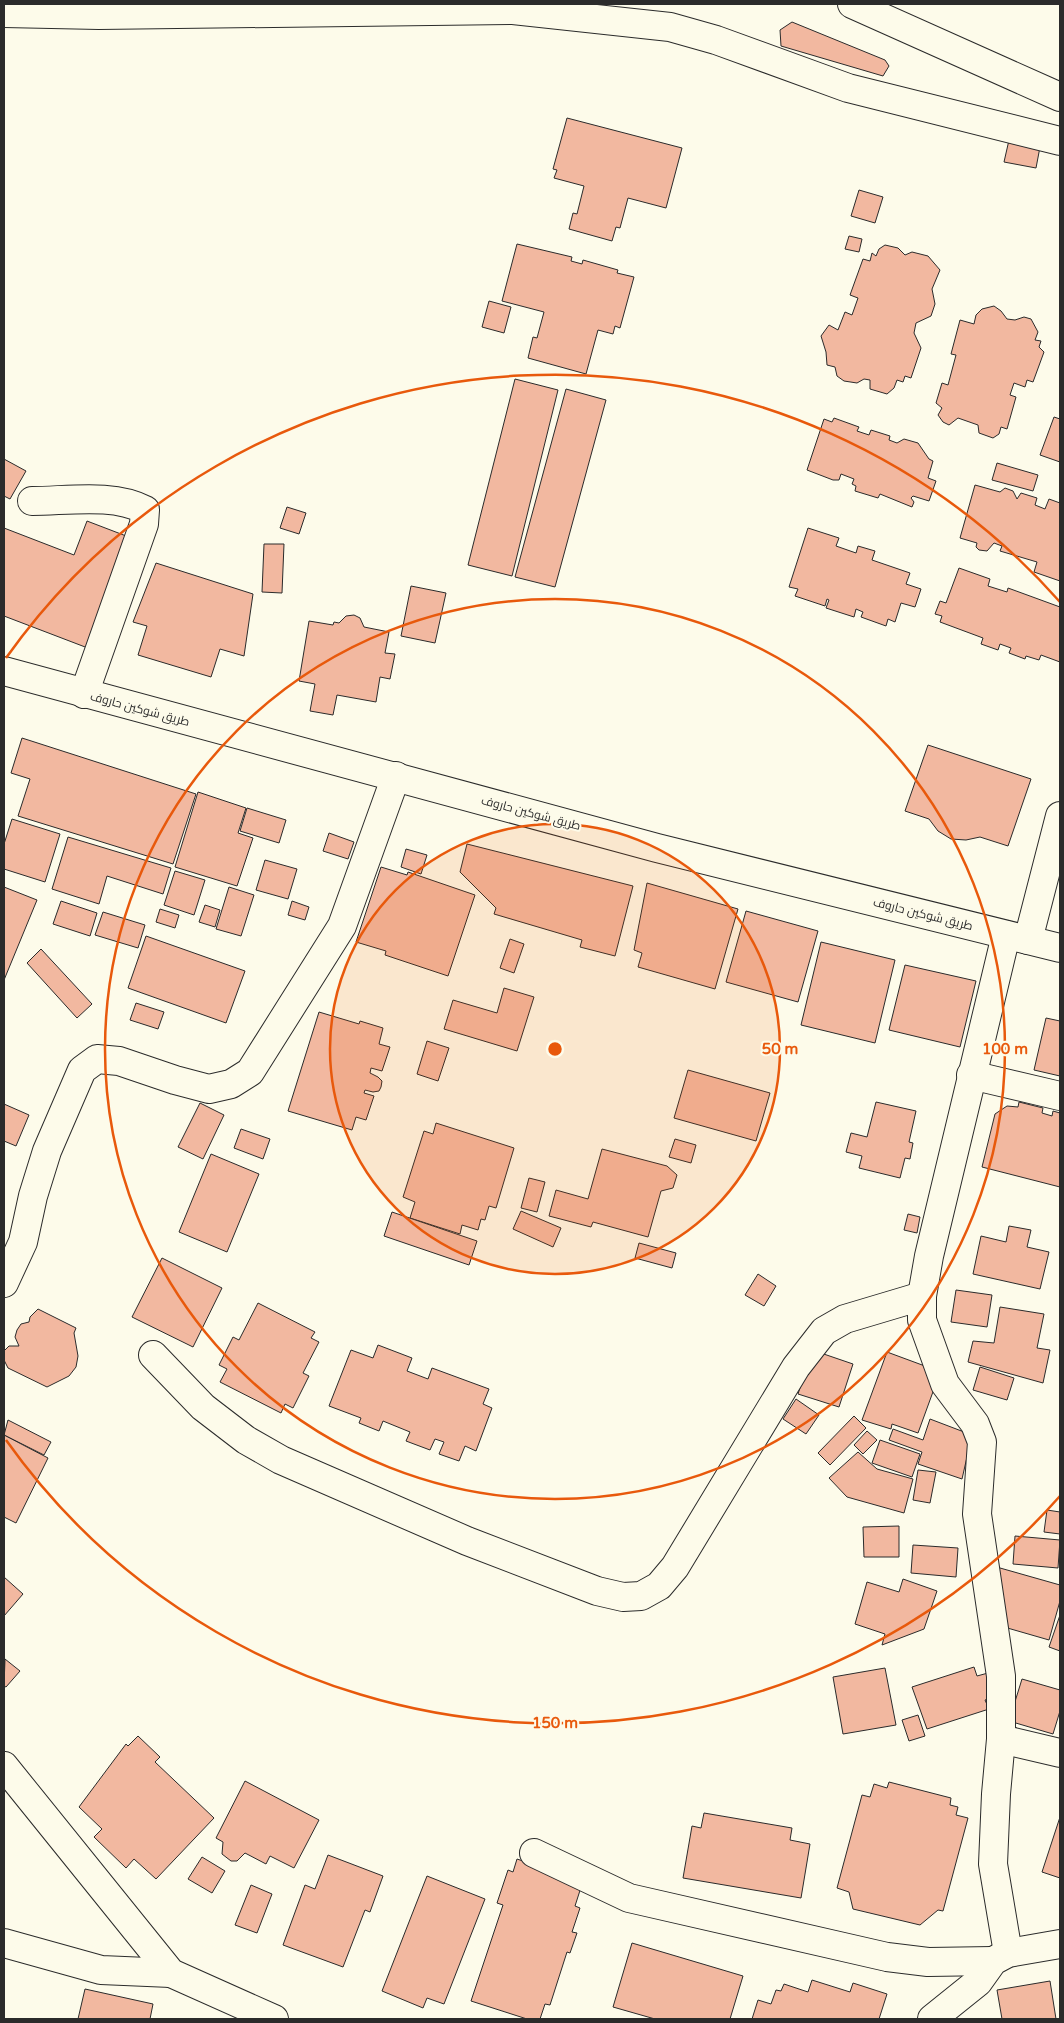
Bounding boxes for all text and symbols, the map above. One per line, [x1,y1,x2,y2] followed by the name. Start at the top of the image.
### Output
[89,689,191,729] street label: طريق شوكين حاروف
[480,793,582,833] street label: طريق شوكين حاروف
[872,895,974,933] street label: طريق شوكين حاروف
[546,1040,564,1058] centre of rings
[762,1040,798,1058] text: 50 m
[982,1040,1028,1058] text: 100 m
[532,1714,578,1732] text: 150 m

